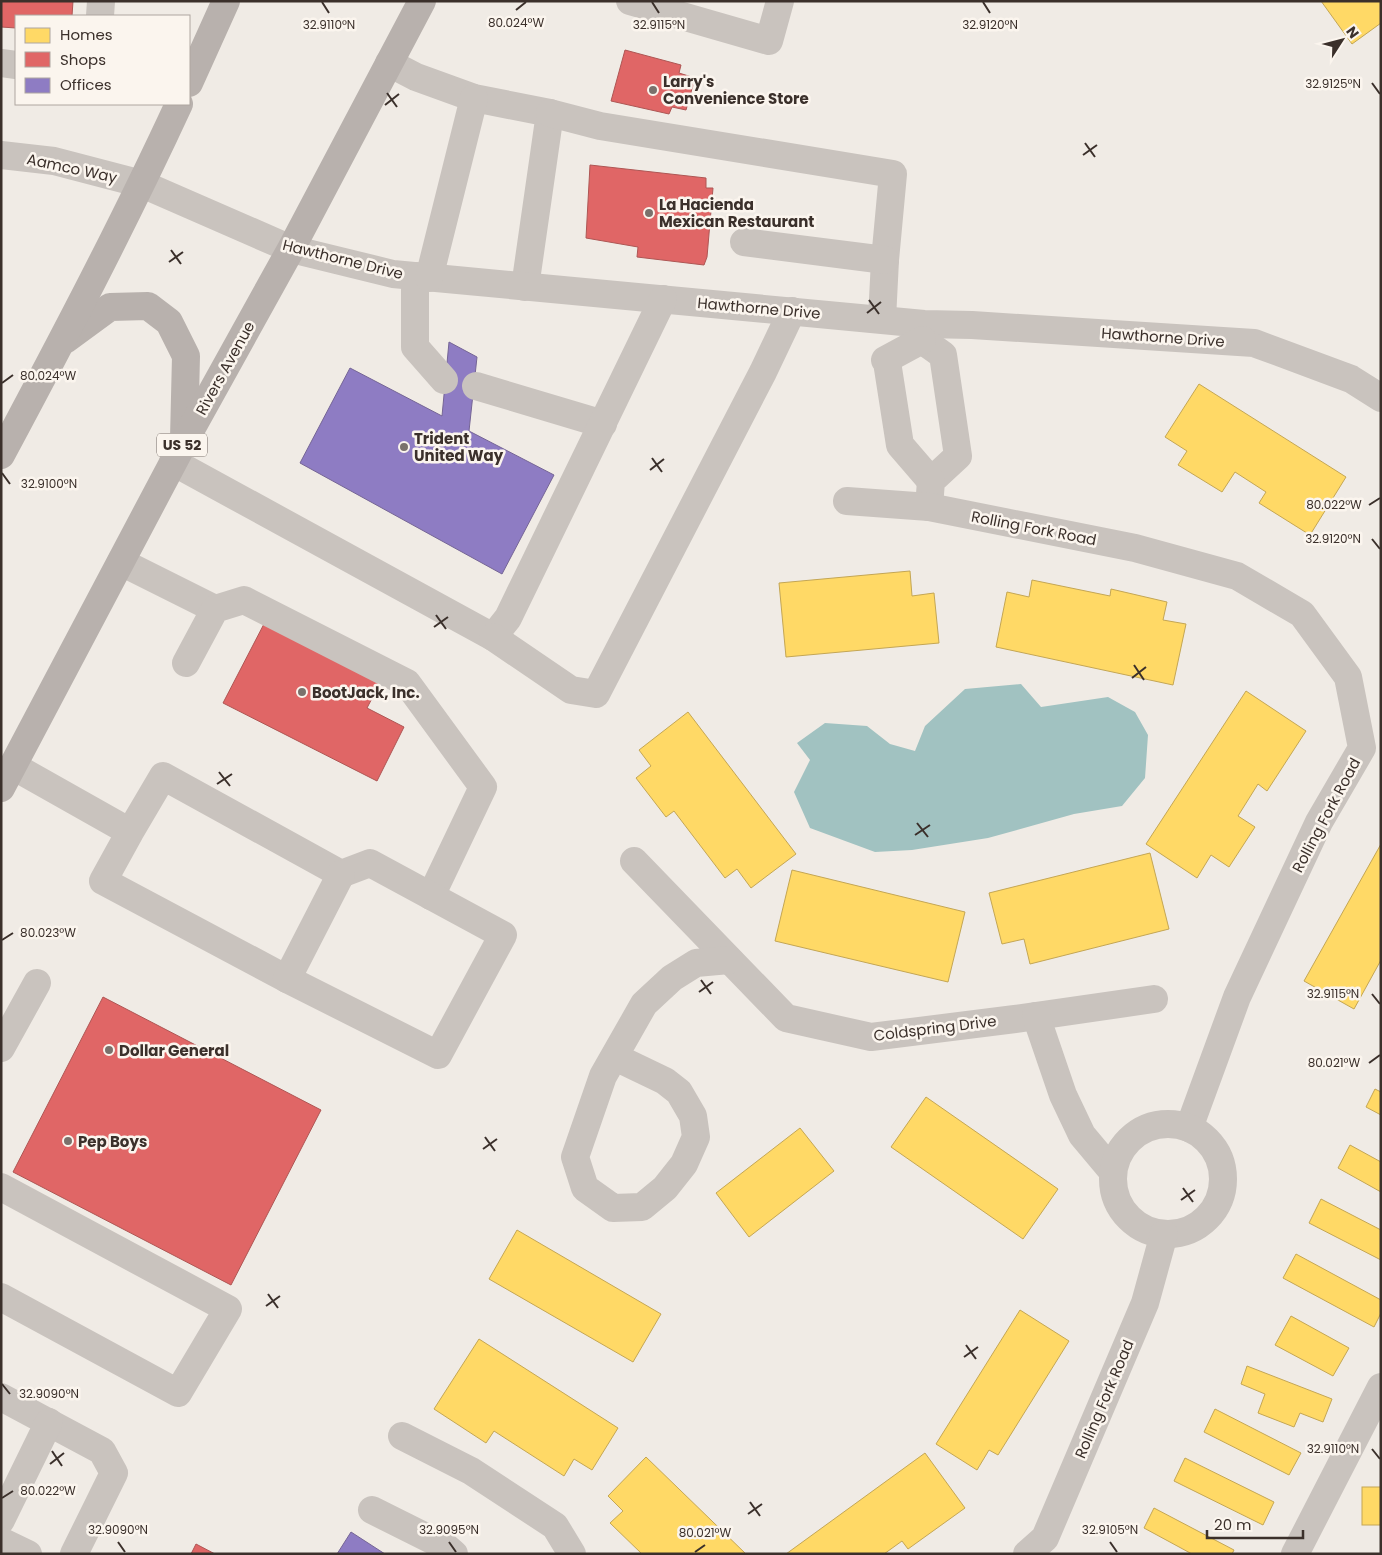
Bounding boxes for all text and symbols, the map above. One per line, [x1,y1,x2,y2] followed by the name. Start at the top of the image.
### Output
[488,14,544,31] text: 80.024°W
[15,15,190,105] legend
[1317,15,1367,65] north arrow
[303,16,355,33] text: 32.9110°N
[633,16,685,33] text: 32.9115°N
[962,16,1018,33] text: 32.9120°N
[1341,22,1364,42] text: N
[60,24,113,45] text: Homes
[60,49,106,70] text: Shops
[663,71,809,109] place label: Larry's Convenience Store
[60,74,112,95] text: Offices
[1305,75,1361,92] text: 32.9125°N
[647,84,659,96] marker: Larry's Convenience Store
[25,148,120,188] street label: Aamco Way
[659,194,814,232] place label: La Hacienda Mexican Restaurant
[643,207,655,219] marker: La Hacienda Mexican Restaurant
[280,234,406,284] street label: Hawthorne Drive
[697,292,821,324] street label: Hawthorne Drive
[191,317,259,419] street label: Rivers Avenue
[1101,322,1225,352] street label: Hawthorne Drive
[20,367,76,384] text: 80.024°W
[414,428,504,466] place label: Trident United Way
[157,434,207,456] road number: US 52
[398,441,410,453] marker: Trident United Way
[21,475,77,492] text: 32.9100°N
[1306,496,1362,513] text: 80.022°W
[970,506,1098,550] street label: Rolling Fork Road
[1305,530,1361,547] text: 32.9120°N
[312,682,420,703] place label: BootJack, Inc.
[296,686,308,698] marker: BootJack, Inc.
[1287,754,1365,876] street label: Rolling Fork Road
[20,924,76,941] text: 80.023°W
[1307,985,1359,1002] text: 32.9115°N
[872,1010,998,1046] street label: Coldspring Drive
[119,1040,229,1061] place label: Dollar General
[103,1044,115,1056] marker: Dollar General
[1308,1054,1361,1071] text: 80.021°W
[78,1131,147,1152] place label: Pep Boys
[62,1135,74,1147] marker: Pep Boys
[1070,1336,1138,1462] street label: Rolling Fork Road
[19,1385,79,1402] text: 32.9090°N
[1307,1440,1359,1457] text: 32.9110°N
[20,1482,76,1499] text: 80.022°W
[1207,1508,1303,1540] scale bar
[1214,1514,1252,1535] text: 20 m
[88,1521,148,1538] text: 32.9090°N
[419,1521,479,1538] text: 32.9095°N
[1082,1521,1138,1538] text: 32.9105°N
[679,1524,732,1541] text: 80.021°W

